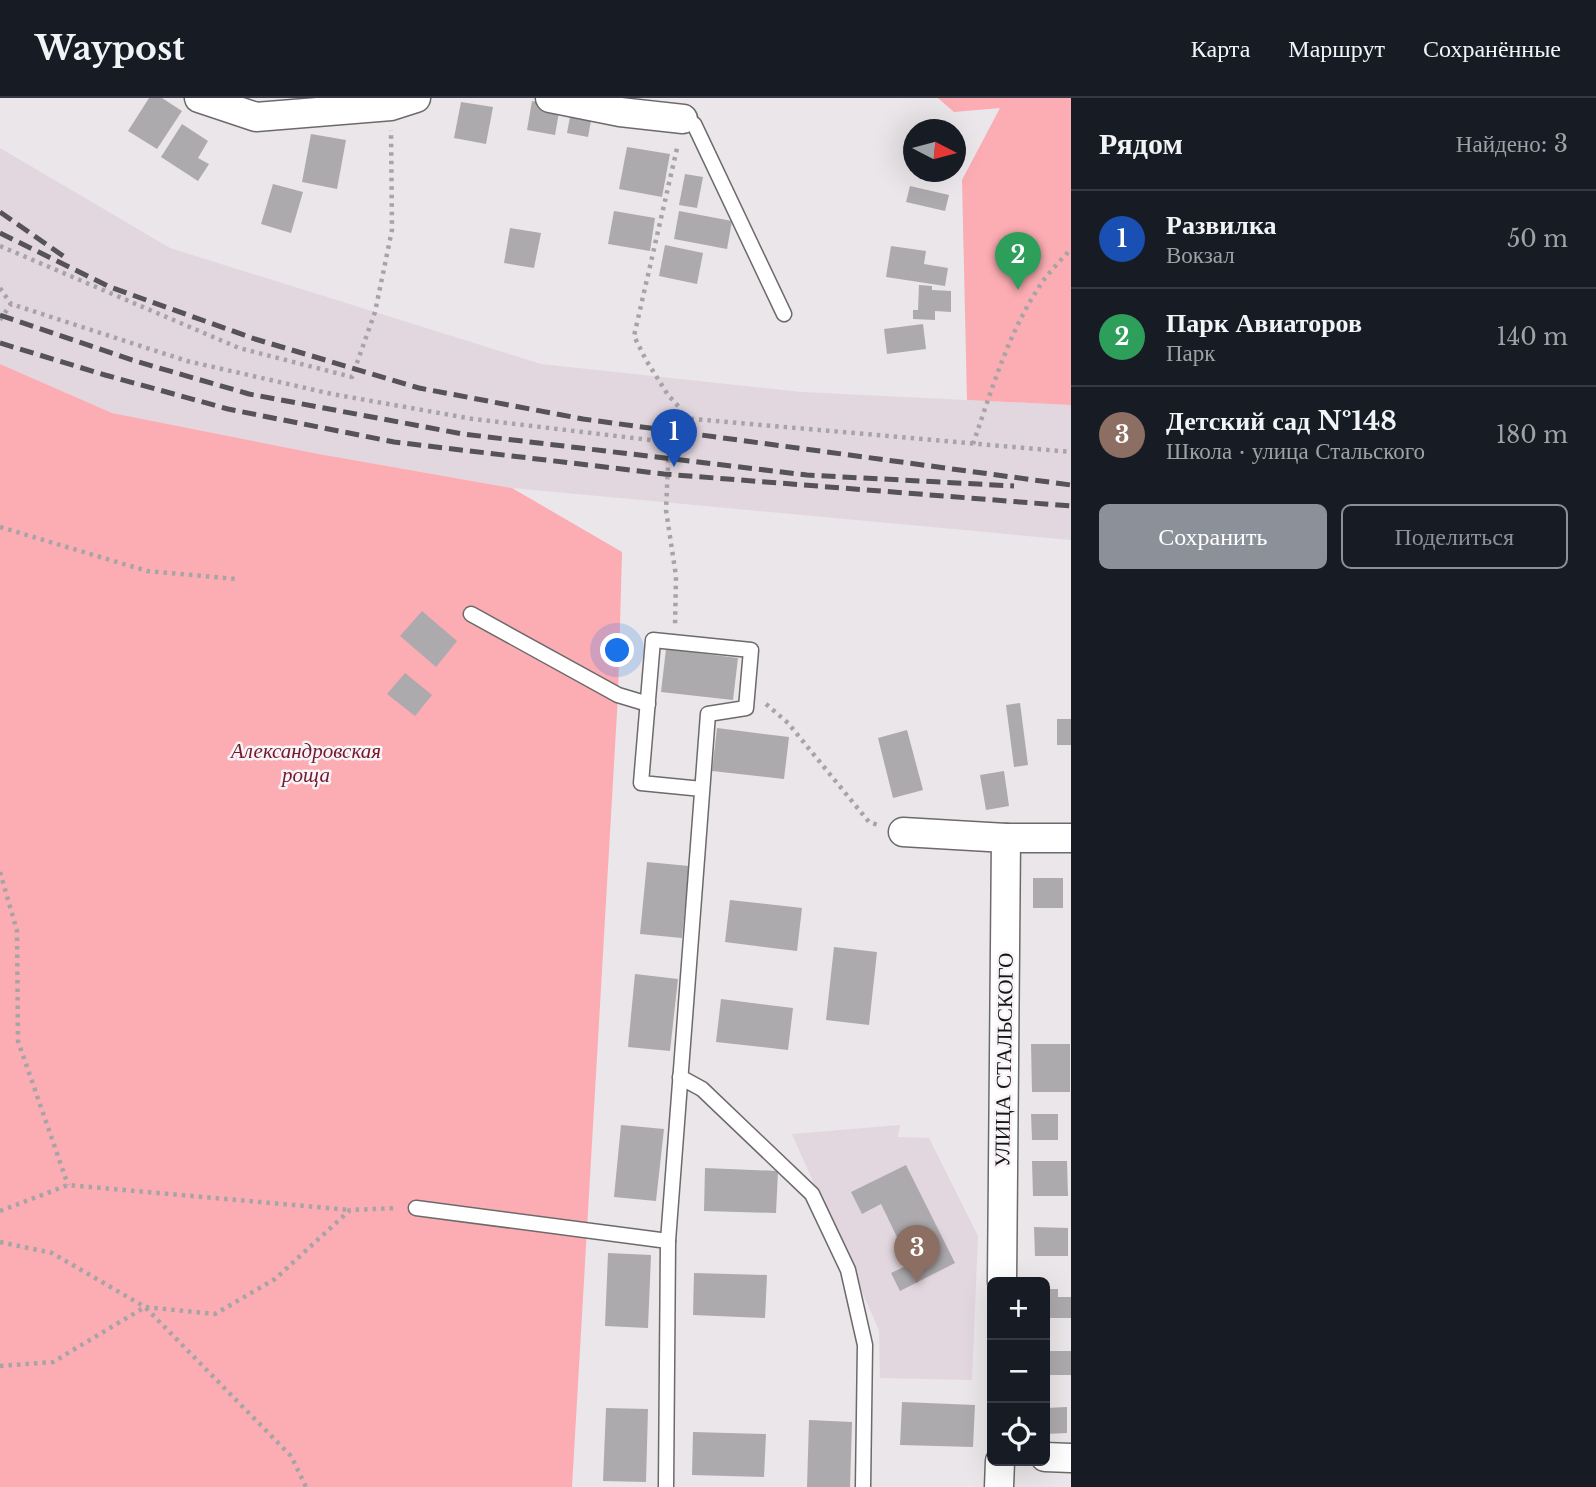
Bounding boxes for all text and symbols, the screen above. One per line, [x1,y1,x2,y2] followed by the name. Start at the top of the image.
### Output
[35,28,185,69] text: Waypost
[1191,34,1250,63] text: Карта
[1288,34,1385,63] text: Маршрут
[1423,34,1561,63] text: Сохранённые
[903,119,966,182] north arrow
[1099,125,1183,162] text: Рядом
[1456,130,1568,158] text: Найдено: 3
[1166,209,1277,241] text: Развилка
[1117,225,1127,253] text: 1
[1507,225,1568,253] text: 50 m
[995,232,1041,290] pin: 2
[1166,241,1235,269] text: Вокзал
[1166,307,1362,339] text: Парк Авиаторов
[1115,323,1129,351] text: 2
[1497,323,1568,351] text: 140 m
[1166,339,1216,367] text: Парк
[1166,405,1397,437] text: Детский сад №148
[651,409,697,467] pin: 1
[1115,421,1129,449] text: 3
[1496,421,1568,449] text: 180 m
[1166,437,1425,465] text: Школа · улица Стальского
[1099,504,1327,569] button: Сохранить
[1341,504,1568,569] button: Поделиться
[600,633,634,667] your location
[229,738,381,788] park label: Александровская роща
[989,953,1019,1167] street label: УЛИЦА СТАЛЬСКОГО
[894,1225,940,1283] pin: 3
[987,1277,1050,1466] map controls
[987,1277,1050,1340] button: +
[987,1340,1050,1403] button: −
[987,1403,1050,1466] button: locate

